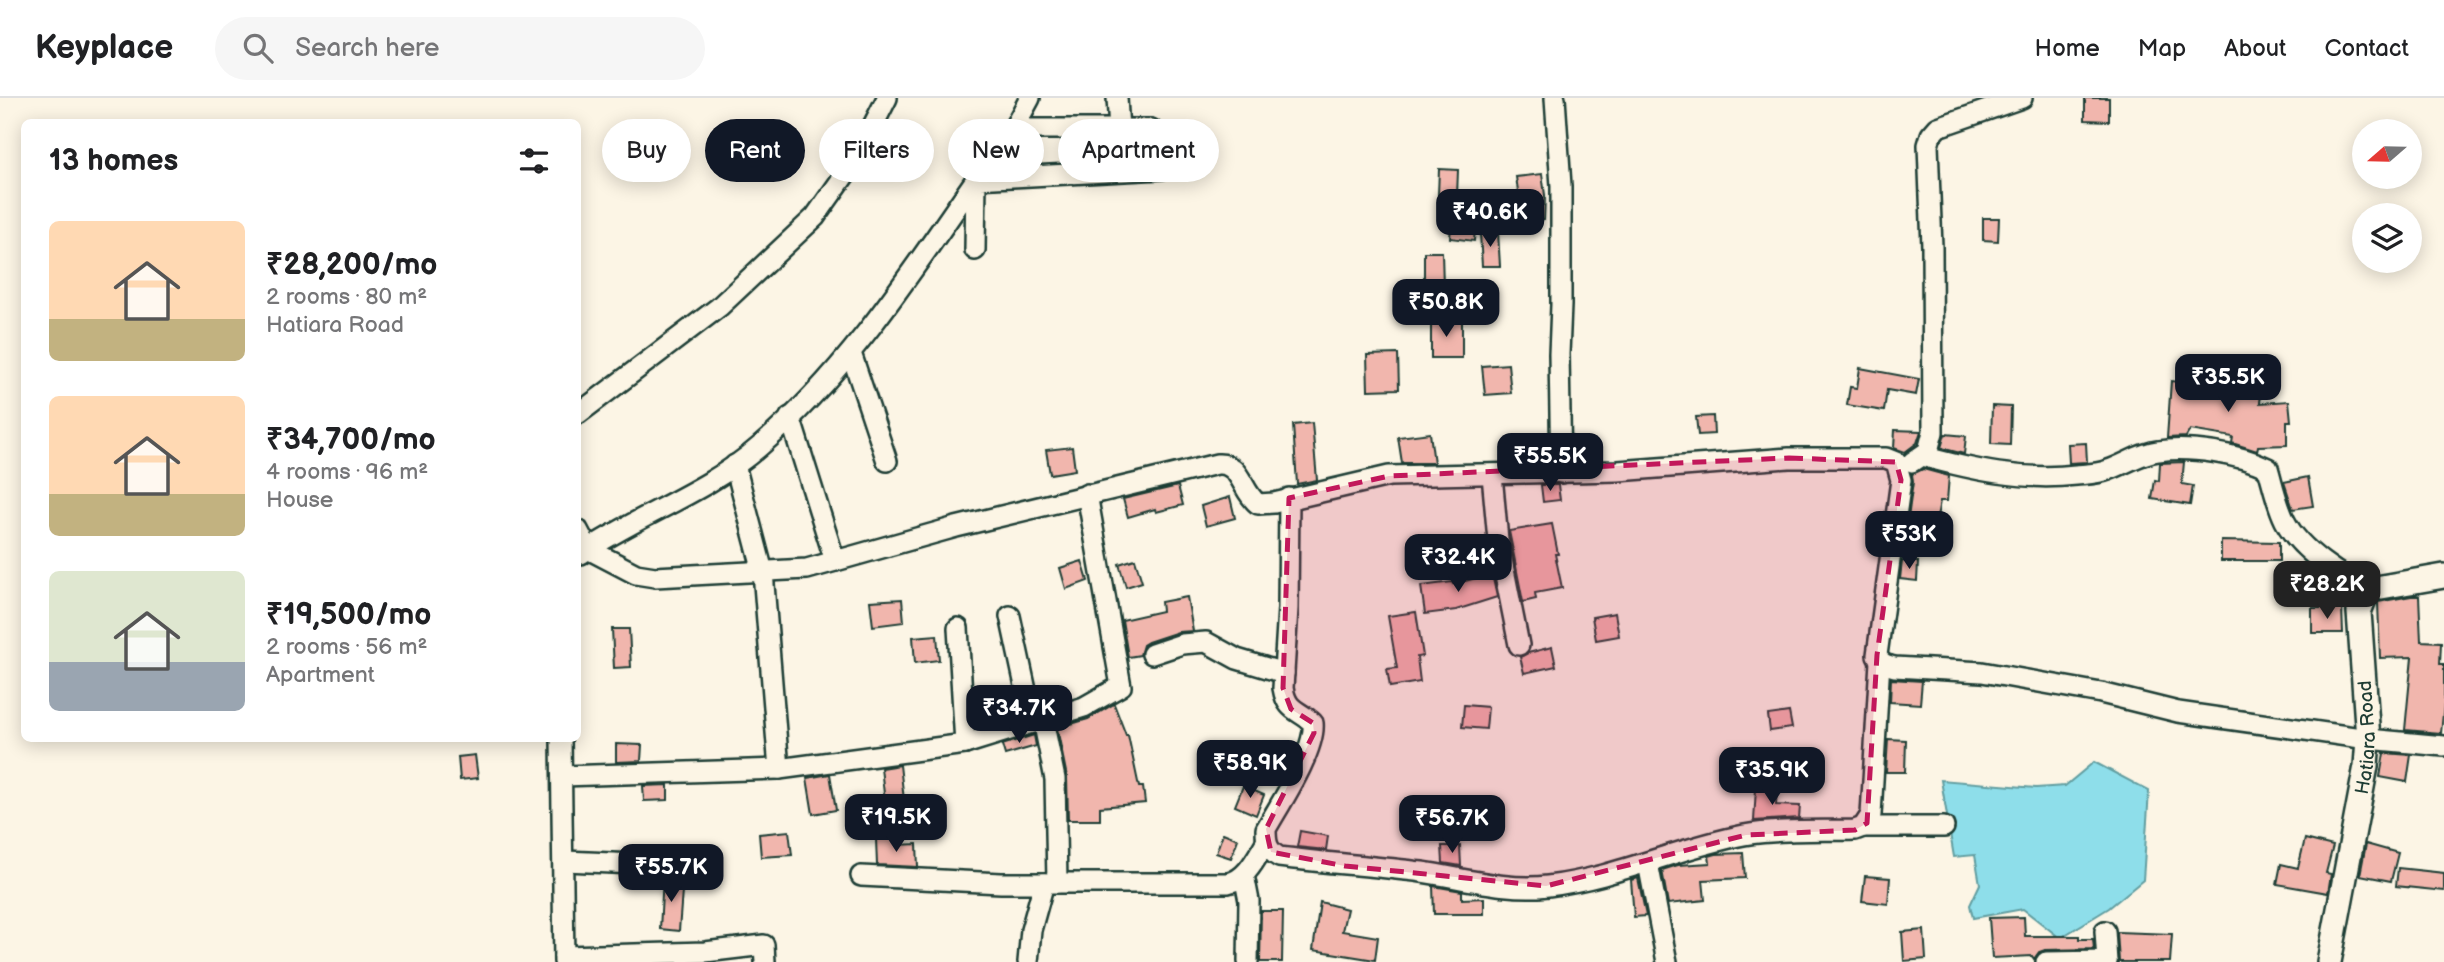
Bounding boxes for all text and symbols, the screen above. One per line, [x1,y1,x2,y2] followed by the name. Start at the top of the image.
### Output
[215,17,705,80] search box
[35,28,173,68] text: Keyplace
[239,29,277,67] icon: search
[295,33,439,64] text: Search here
[2035,34,2100,63] text: Home
[2138,34,2186,63] text: Map
[2224,34,2286,63] text: About
[2324,34,2409,63] text: Contact
[602,119,691,182] chip: Buy
[705,119,805,182] chip: Rent
[819,119,934,182] chip: Filters
[948,119,1044,182] chip: New
[1058,119,1219,182] chip: Apartment
[2352,119,2422,189] north arrow
[2352,119,2422,273] map controls
[515,142,553,180] icon: filters
[49,143,178,179] text: 13 homes
[1433,190,1547,249] pin: ₹40.6K
[1452,198,1528,226] text: ₹40.6K
[2352,203,2422,273] button: layers
[266,247,437,283] text: ₹28,200/mo
[105,249,189,333] icon: home
[1389,280,1503,339] pin: ₹50.8K
[266,283,427,311] text: 2 rooms · 80 m²
[1408,288,1484,316] text: ₹50.8K
[266,311,404,339] text: Hatiara Road
[2171,354,2285,414] pin: ₹35.5K
[2191,363,2265,391] text: ₹35.5K
[266,422,436,458] text: ₹34,700/mo
[105,424,189,508] icon: home
[1493,434,1607,493] pin: ₹55.5K
[1513,442,1587,470] text: ₹55.5K
[266,458,428,486] text: 4 rooms · 96 m²
[266,486,333,514] text: House
[1868,512,1950,571] pin: ₹53K
[1881,520,1937,548] text: ₹53K
[1401,534,1515,594] pin: ₹32.4K
[1421,543,1495,571] text: ₹32.4K
[2270,561,2384,621] pin: ₹28.2K
[2289,570,2365,598] text: ₹28.2K
[266,597,431,633] text: ₹19,500/mo
[105,599,189,683] icon: home
[266,633,428,661] text: 2 rooms · 56 m²
[266,661,375,689] text: Apartment
[2351,680,2381,796] street label: Hatiara Road
[962,686,1076,745] pin: ₹34.7K
[982,694,1056,722] text: ₹34.7K
[1193,740,1307,800] pin: ₹58.9K
[1715,748,1829,807] pin: ₹35.9K
[1213,749,1287,777] text: ₹58.9K
[1735,756,1809,784] text: ₹35.9K
[839,794,953,854] pin: ₹19.5K
[1395,796,1509,855] pin: ₹56.7K
[861,803,931,831] text: ₹19.5K
[1415,804,1489,832] text: ₹56.7K
[614,844,728,904] pin: ₹55.7K
[634,853,708,881] text: ₹55.7K

